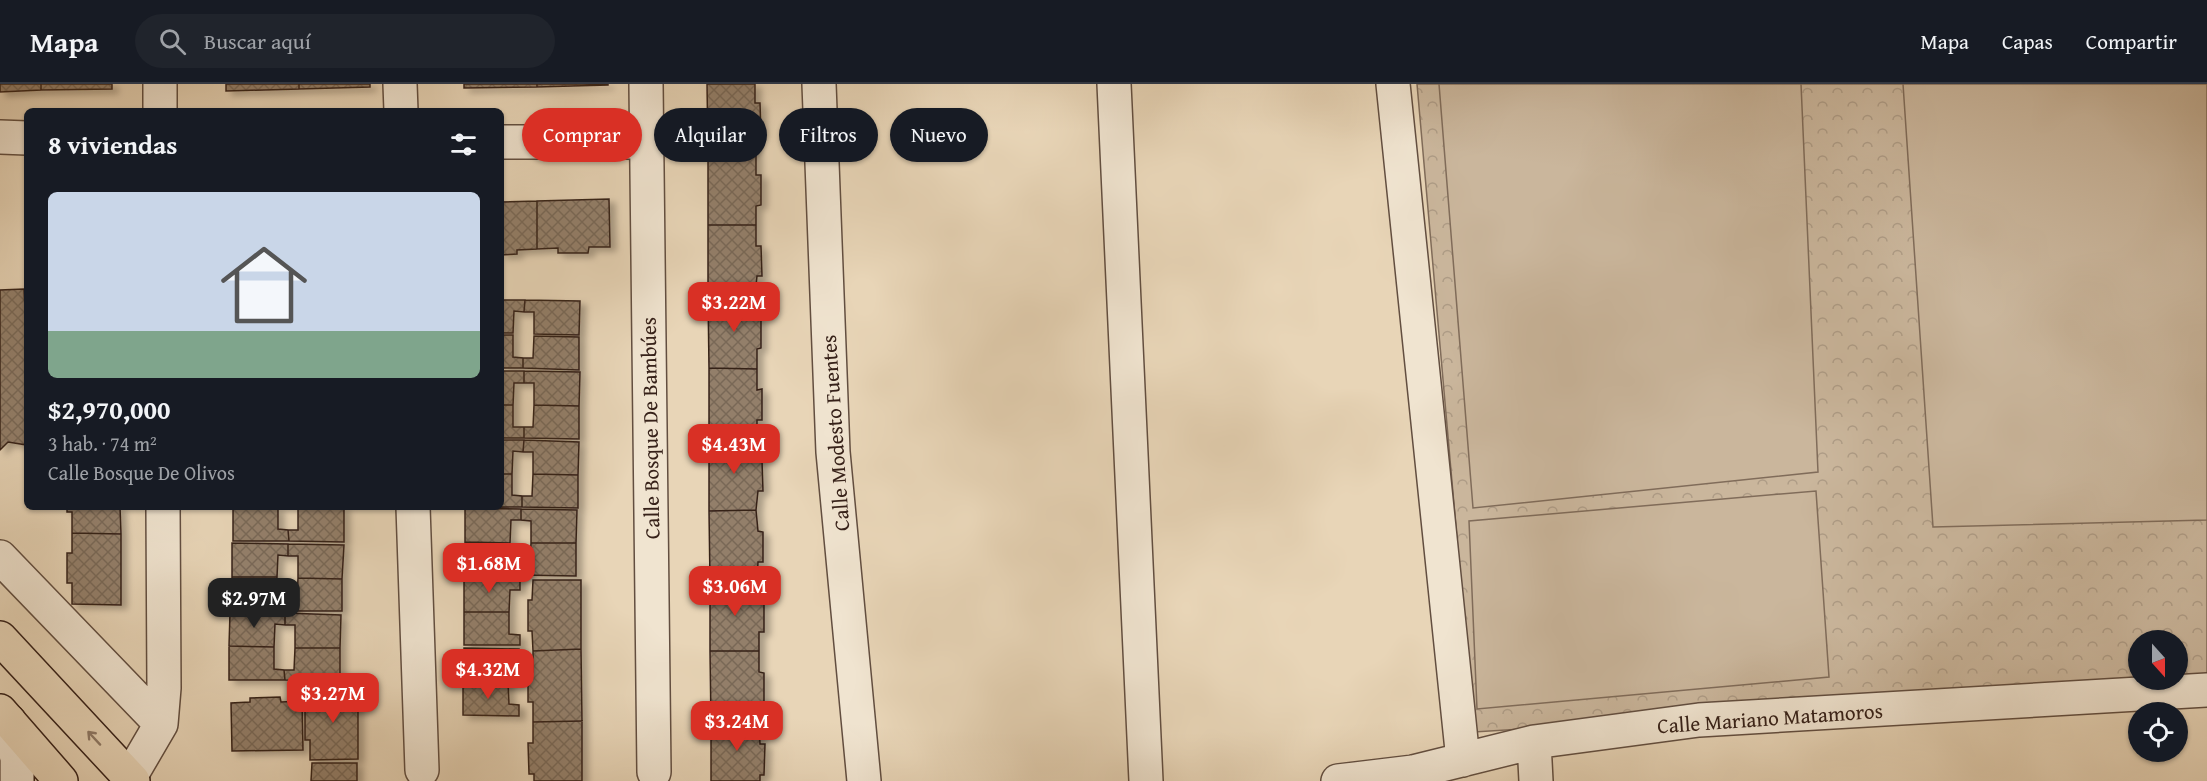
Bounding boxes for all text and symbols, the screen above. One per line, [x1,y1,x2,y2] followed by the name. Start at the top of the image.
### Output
[135,14,555,68] search box
[30,21,99,62] text: Mapa
[156,25,189,58] icon: search
[204,25,311,57] text: Buscar aquí
[1920,26,1969,57] text: Mapa
[2002,26,2053,57] text: Capas
[2086,26,2177,57] text: Compartir
[522,108,642,162] chip: Comprar
[654,108,767,162] chip: Alquilar
[779,108,878,162] chip: Filtros
[890,108,988,162] chip: Nuevo
[48,125,178,164] text: 8 viviendas
[447,128,480,161] icon: filters
[210,231,318,339] icon: home
[685,282,783,333] pin: $3.22M
[702,287,766,316] text: $3.22M
[633,317,667,539] street label: Calle Bosque De Bambúes
[813,334,857,532] street label: Calle Modesto Fuentes
[48,390,170,429] text: $2,970,000
[685,424,783,475] pin: $4.43M
[48,429,157,458] text: 3 hab. · 74 m²
[702,429,766,458] text: $4.43M
[48,458,235,487] text: Calle Bosque De Olivos
[440,543,538,594] pin: $1.68M
[457,548,521,577] text: $1.68M
[686,566,784,617] pin: $3.06M
[703,571,767,600] text: $3.06M
[205,578,303,629] pin: $2.97M
[222,583,286,612] text: $2.97M
[2128,630,2188,690] north arrow
[2128,630,2188,762] map controls
[439,649,537,700] pin: $4.32M
[456,654,520,683] text: $4.32M
[284,673,382,724] pin: $3.27M
[301,678,365,707] text: $3.27M
[1656,695,1884,741] street label: Calle Mariano Matamoros
[688,701,786,752] pin: $3.24M
[2128,702,2188,762] button: locate
[705,706,769,735] text: $3.24M
[87,730,101,745] one-way arrow

